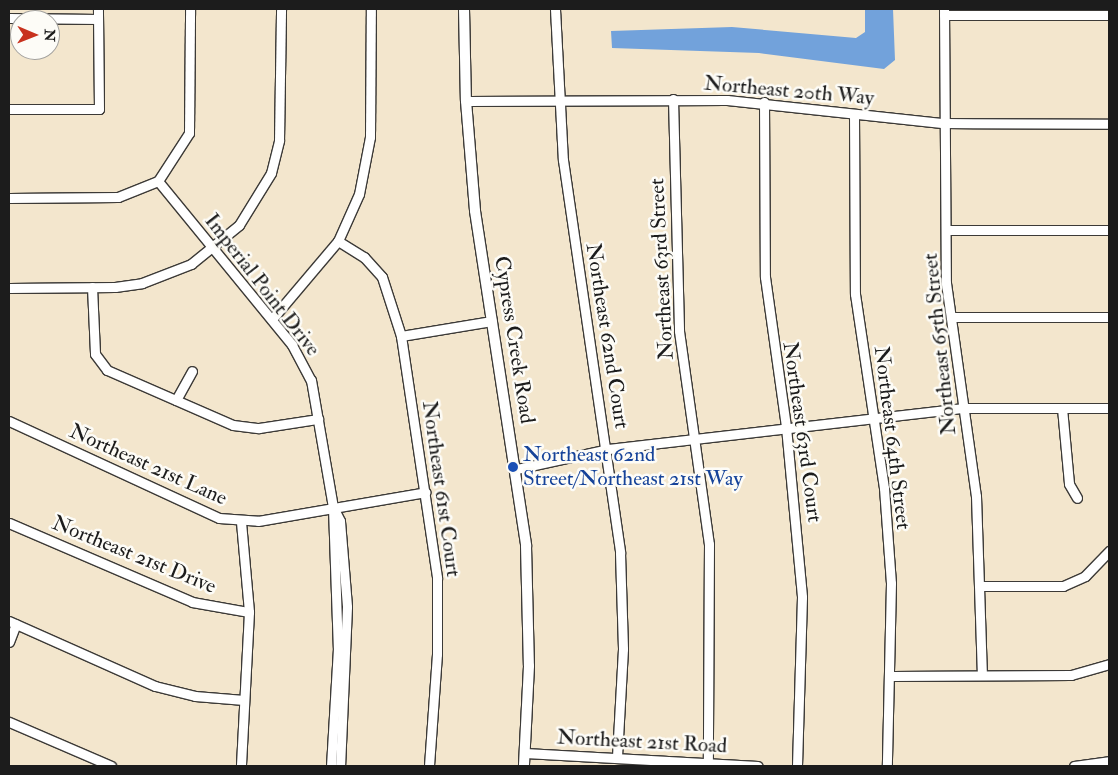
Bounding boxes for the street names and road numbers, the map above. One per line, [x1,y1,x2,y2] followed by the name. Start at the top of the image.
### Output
[703,71,875,111] street label: Northeast 20th Way
[645,178,679,360] street label: Northeast 63rd Street
[199,209,325,361] street label: Imperial Point Drive
[580,241,634,431] street label: Northeast 62nd Court
[918,252,962,436] street label: Northeast 65th Street
[488,254,540,426] street label: Cypress Creek Road
[777,340,827,524] street label: Northeast 63rd Court
[868,345,916,531] street label: Northeast 64th Street
[416,399,466,579] street label: Northeast 61st Court
[65,419,231,511] street label: Northeast 21st Lane
[48,511,220,599] street label: Northeast 21st Drive
[556,725,728,759] street label: Northeast 21st Road

